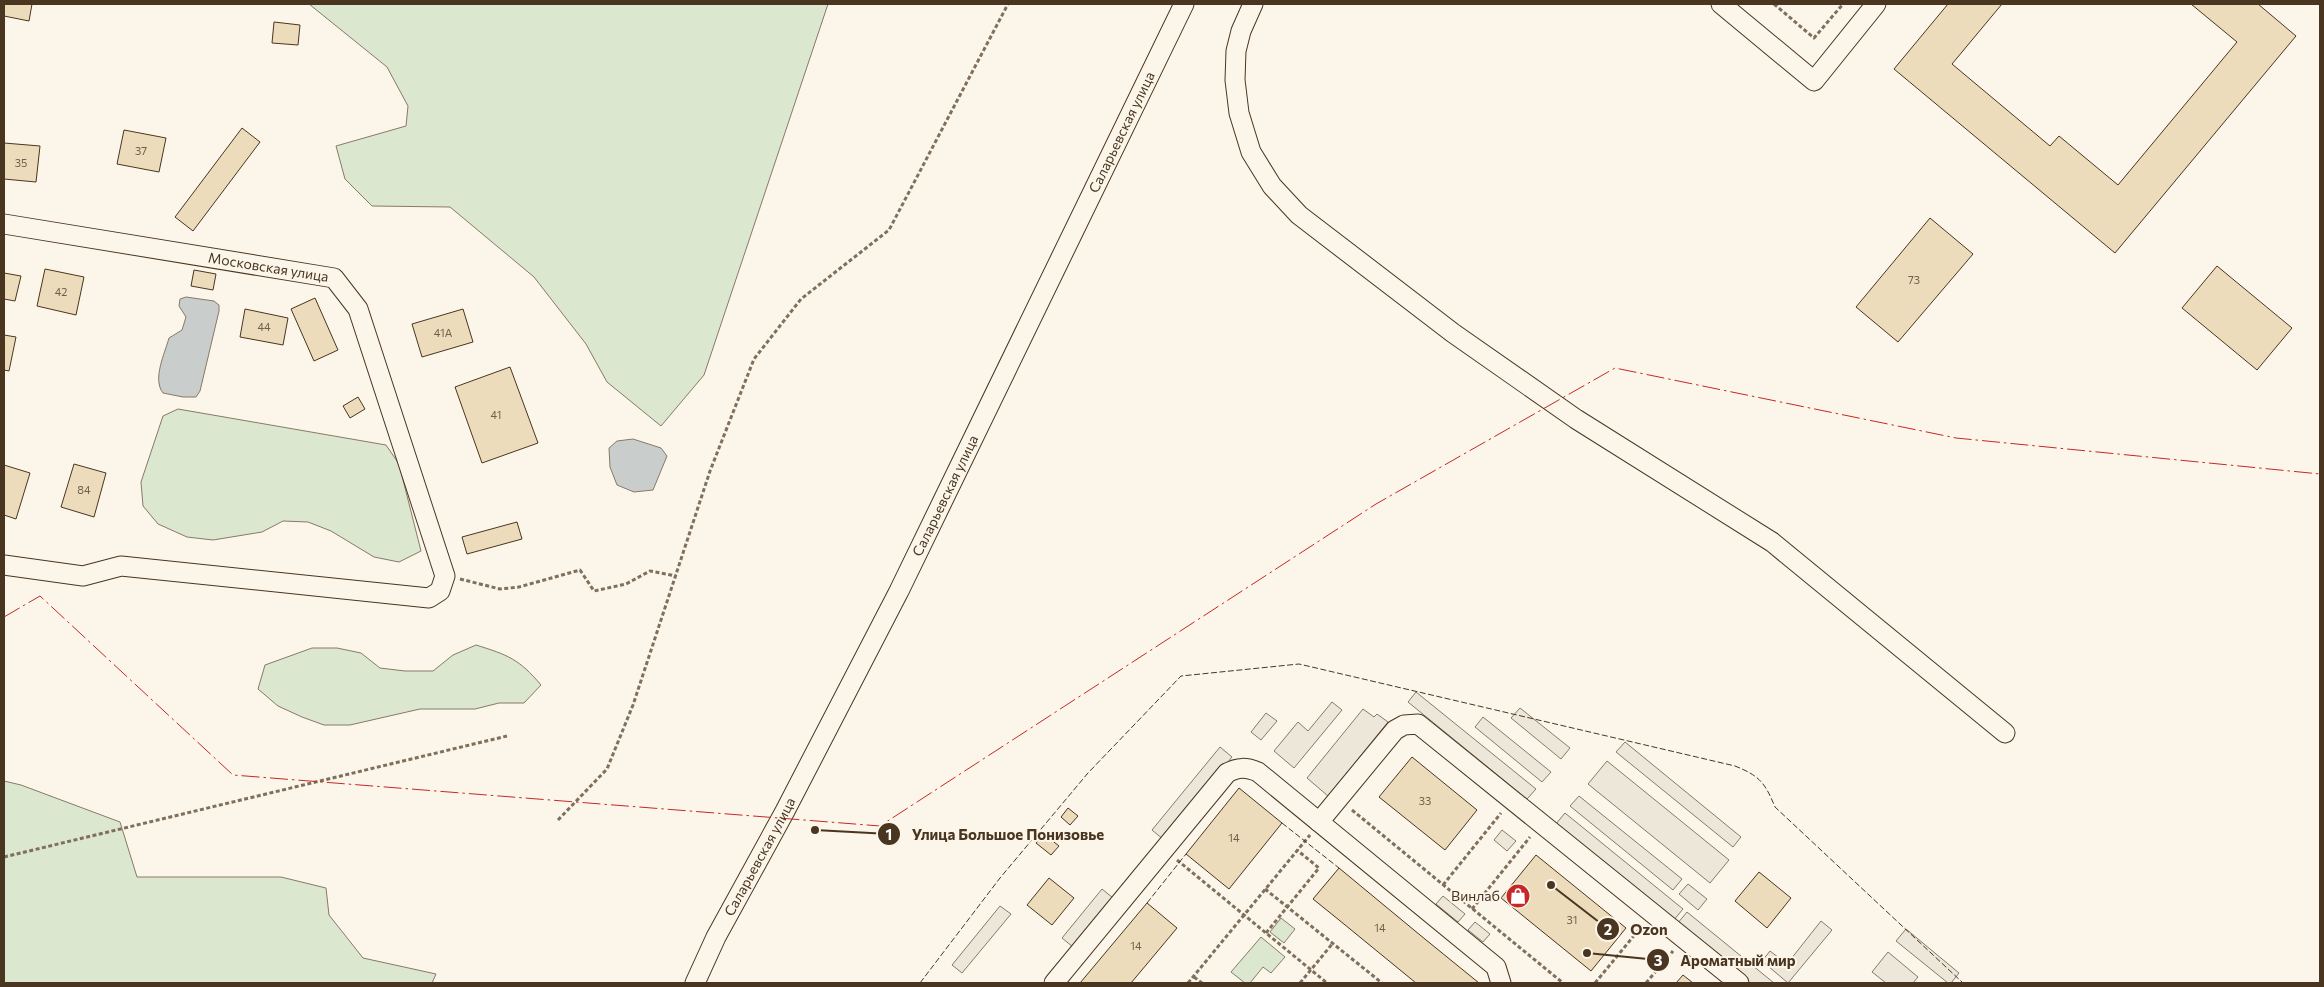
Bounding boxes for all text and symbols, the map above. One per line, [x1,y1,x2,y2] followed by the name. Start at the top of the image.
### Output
[1085,69,1158,195] street label: Саларьевская улица
[135,144,147,157] house number: 37
[15,156,27,169] house number: 35
[207,249,330,285] street label: Московская улица
[1908,273,1920,286] house number: 73
[55,285,67,298] house number: 42
[257,320,271,333] house number: 44
[434,326,453,339] house number: 41А
[491,408,501,421] house number: 41
[908,432,981,559] street label: Саларьевская улица
[77,483,91,496] house number: 84
[720,794,799,919] street label: Саларьевская улица
[1419,794,1431,807] house number: 33
[877,819,1114,849] callout: Улица Большое Понизовье
[886,825,892,843] text: 1
[912,825,1104,843] text: Улица Большое Понизовье
[1228,831,1240,844] house number: 14
[1505,883,1531,909] shop icon: Винлаб
[1451,887,1500,904] place label: Винлаб
[1567,913,1577,926] house number: 31
[1595,914,1678,944] callout: Ozon
[1604,920,1612,938] text: 2
[1630,920,1668,938] text: Ozon
[1374,921,1386,934] house number: 14
[1130,939,1142,952] house number: 14
[1646,945,1806,975] callout: Ароматный мир
[1654,951,1663,969] text: 3
[1680,951,1796,969] text: Ароматный мир

